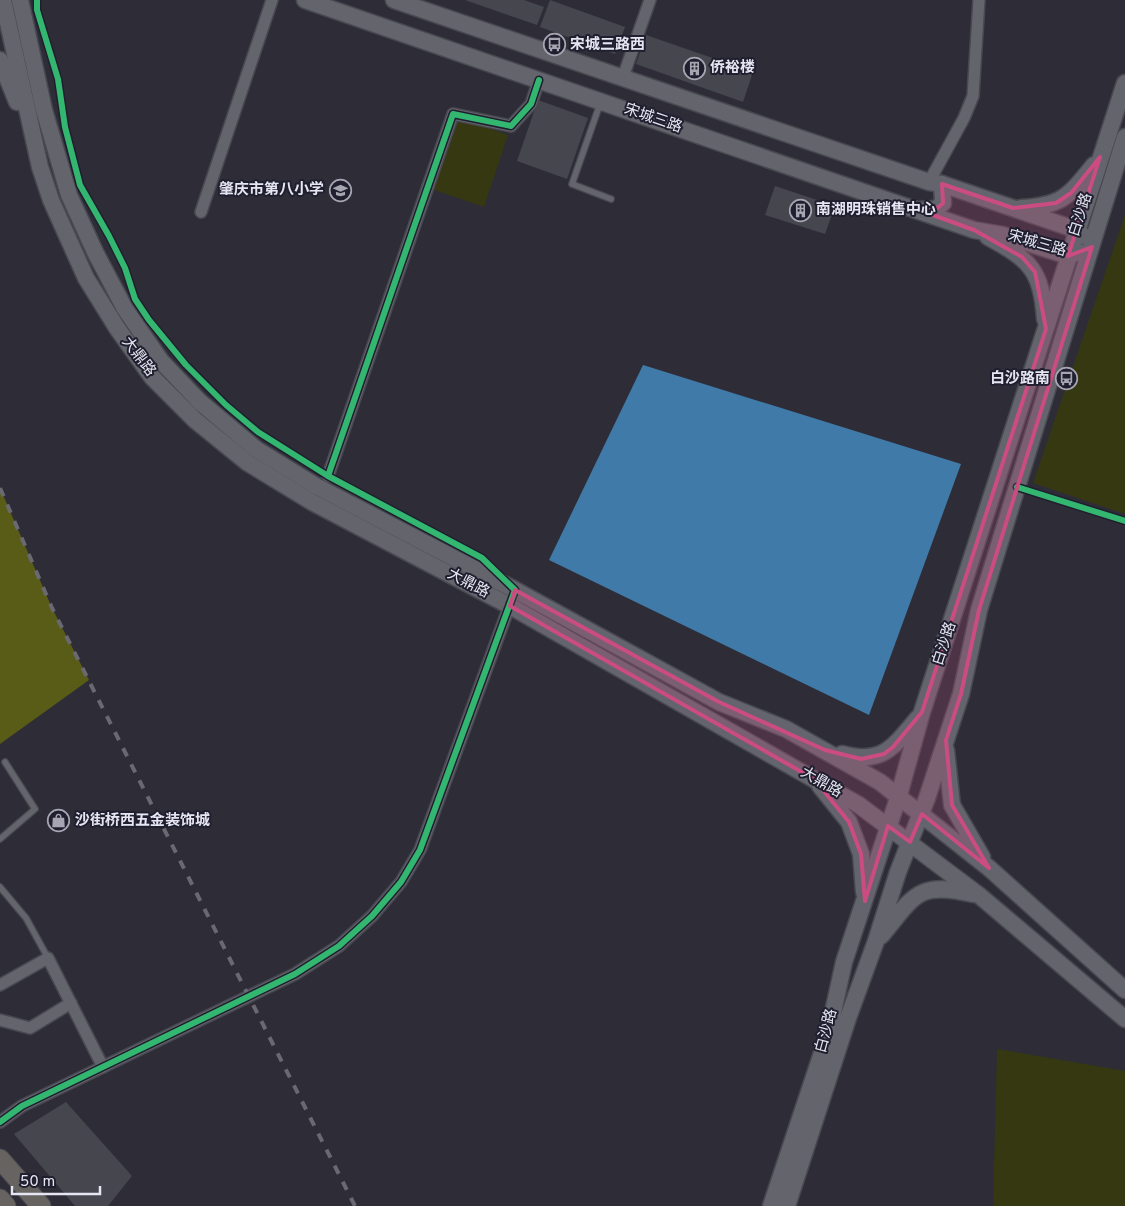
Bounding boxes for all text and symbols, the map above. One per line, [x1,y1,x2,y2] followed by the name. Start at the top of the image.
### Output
[542,33,566,57] bus stop icon: 宋城三路西
[570,35,645,55] place label: 宋城三路西
[682,56,706,80] building icon: 侨裕楼
[710,59,755,78] place label: 侨裕楼
[622,100,684,138] street label: 宋城三路
[328,178,352,202] school or university icon: 肇庆市第八小学
[219,180,324,200] place label: 肇庆市第八小学
[1065,191,1097,239] street label: 白沙路
[788,198,812,222] building icon: 南湖明珠销售中心
[816,201,936,220] place label: 南湖明珠销售中心
[1006,227,1068,261] street label: 宋城三路
[117,333,159,381] street label: 大鼎路
[1054,367,1078,391] bus stop icon: 白沙路南
[990,369,1050,389] place label: 白沙路南
[444,565,492,603] street label: 大鼎路
[929,620,961,668] street label: 白沙路
[797,764,845,802] street label: 大鼎路
[47,809,71,833] shop icon: 沙街桥西五金装饰城
[75,811,210,831] place label: 沙街桥西五金装饰城
[812,1007,842,1055] street label: 白沙路
[12,1164,100,1196] scale bar
[20,1173,55,1192] text: 50 m

